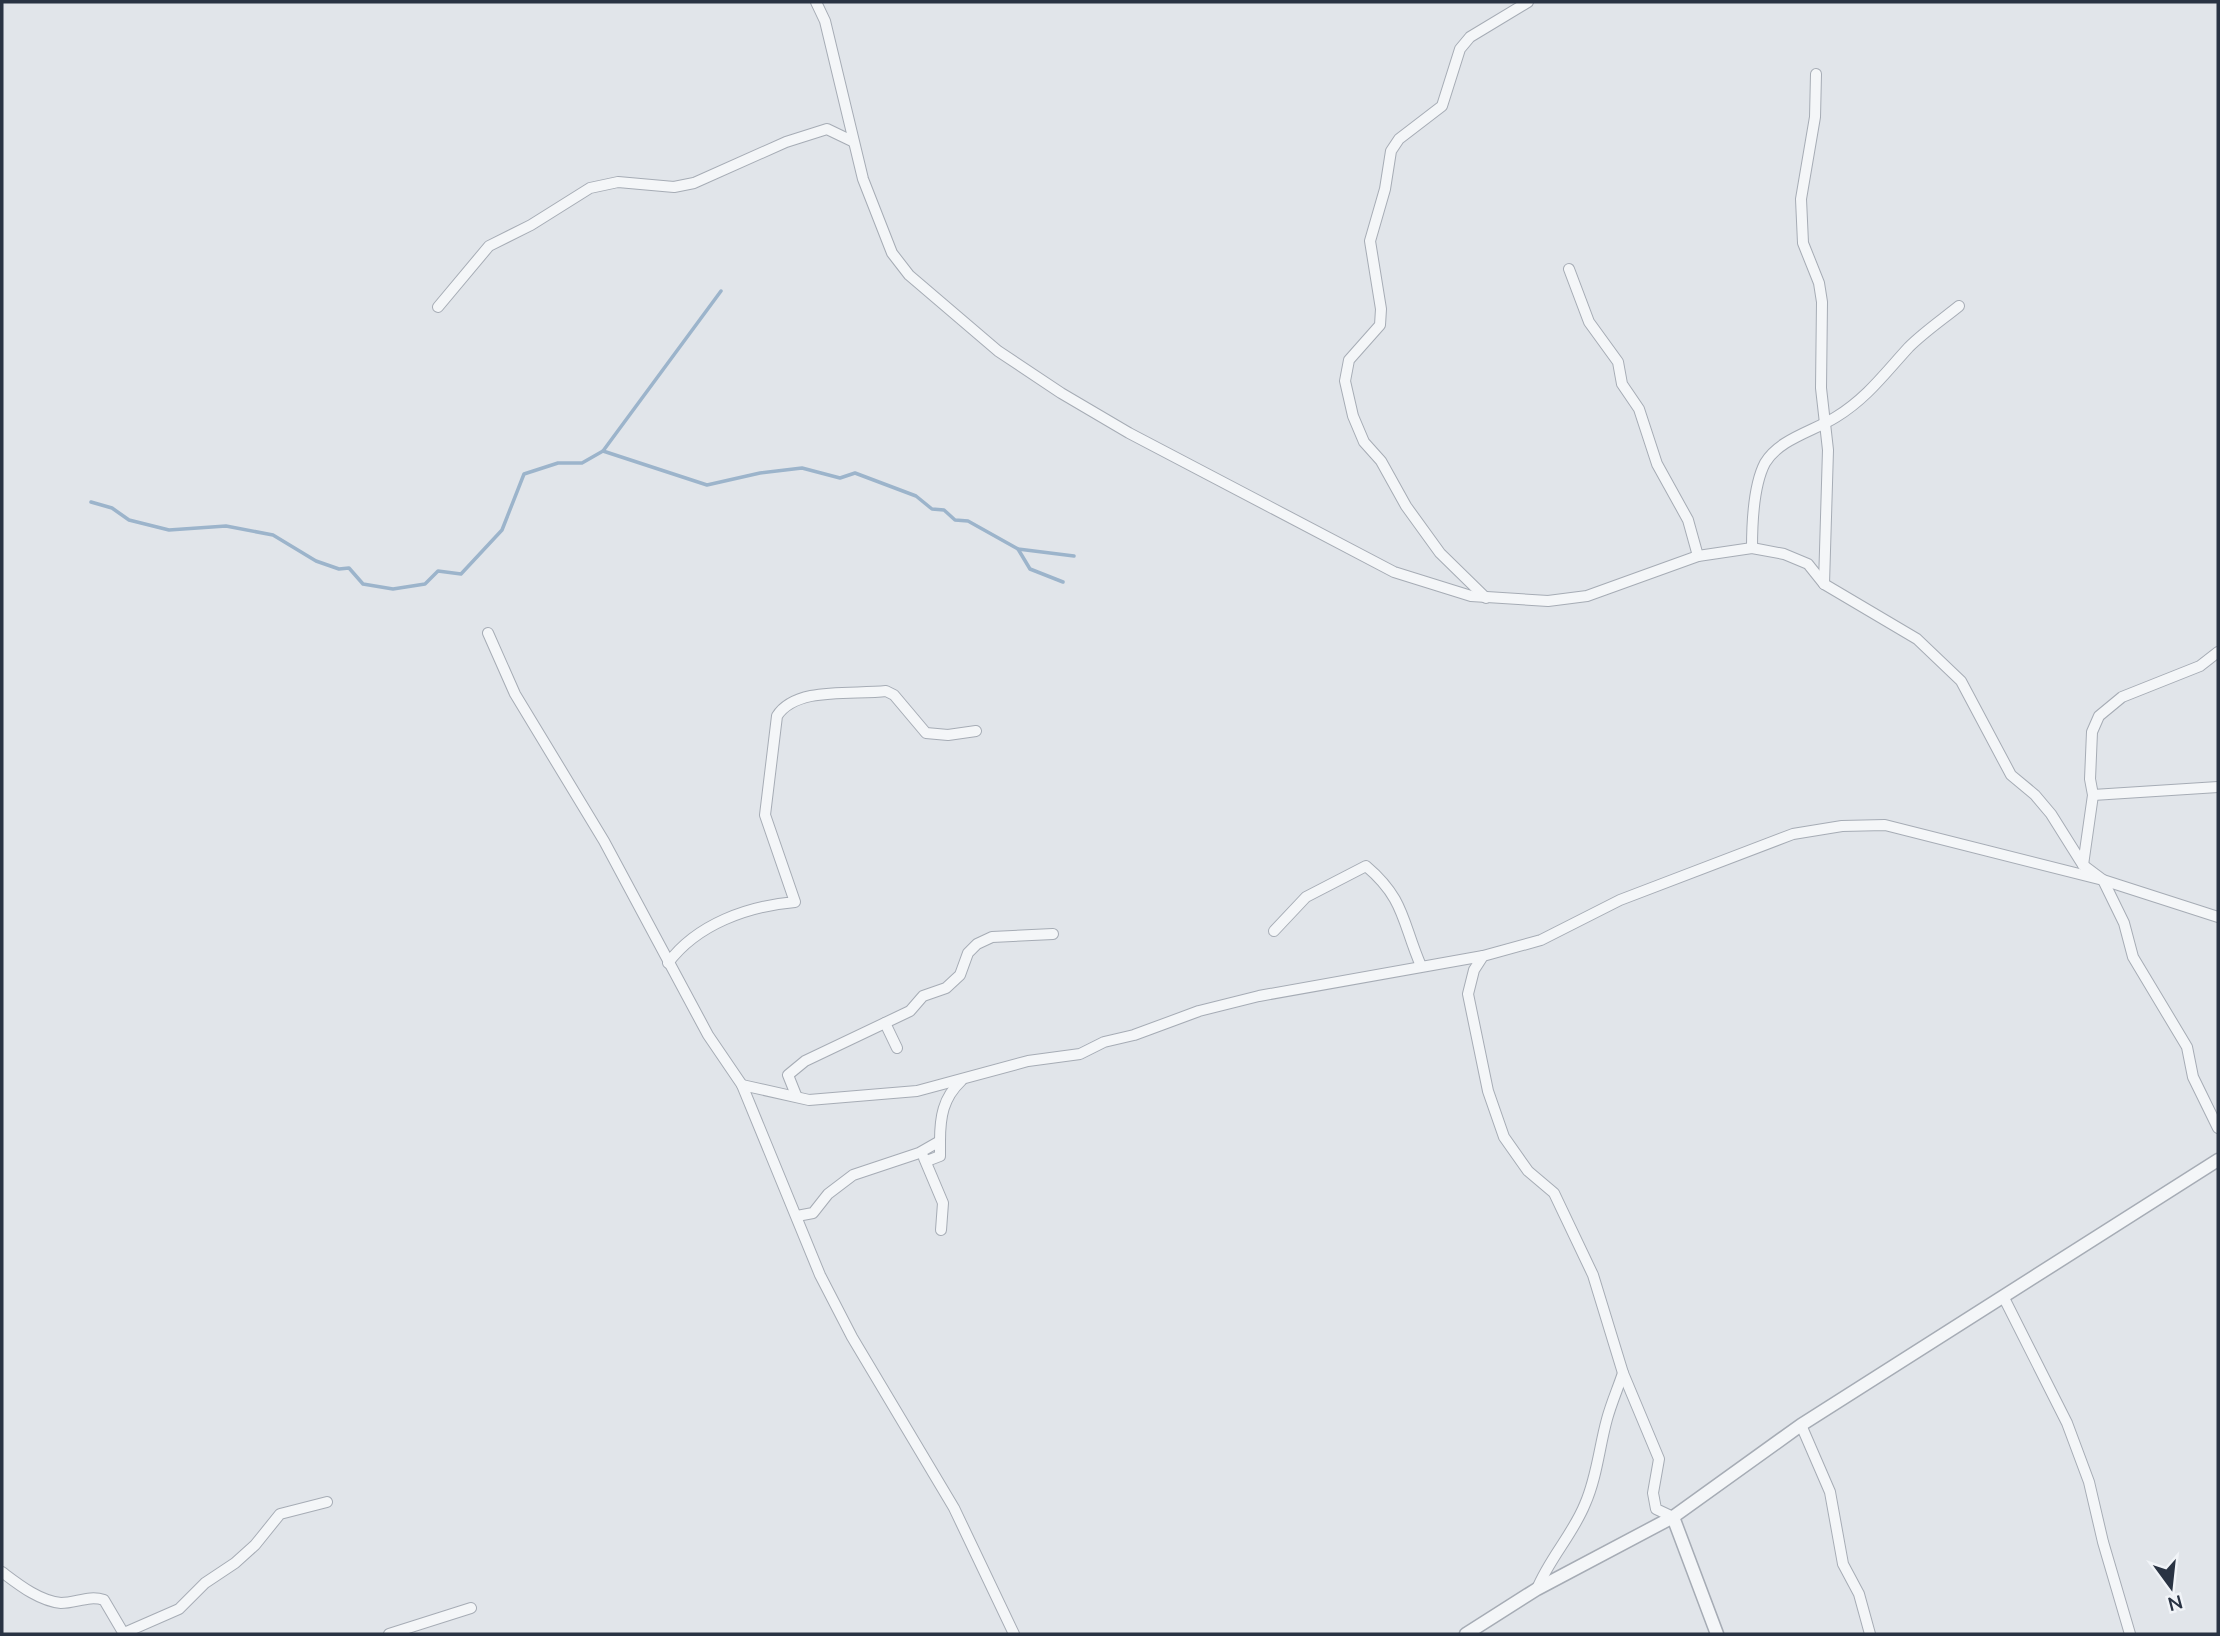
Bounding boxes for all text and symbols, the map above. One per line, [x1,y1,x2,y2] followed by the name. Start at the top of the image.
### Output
[2136,1552,2206,1622] north arrow
[2165,1590,2185,1617] text: N

